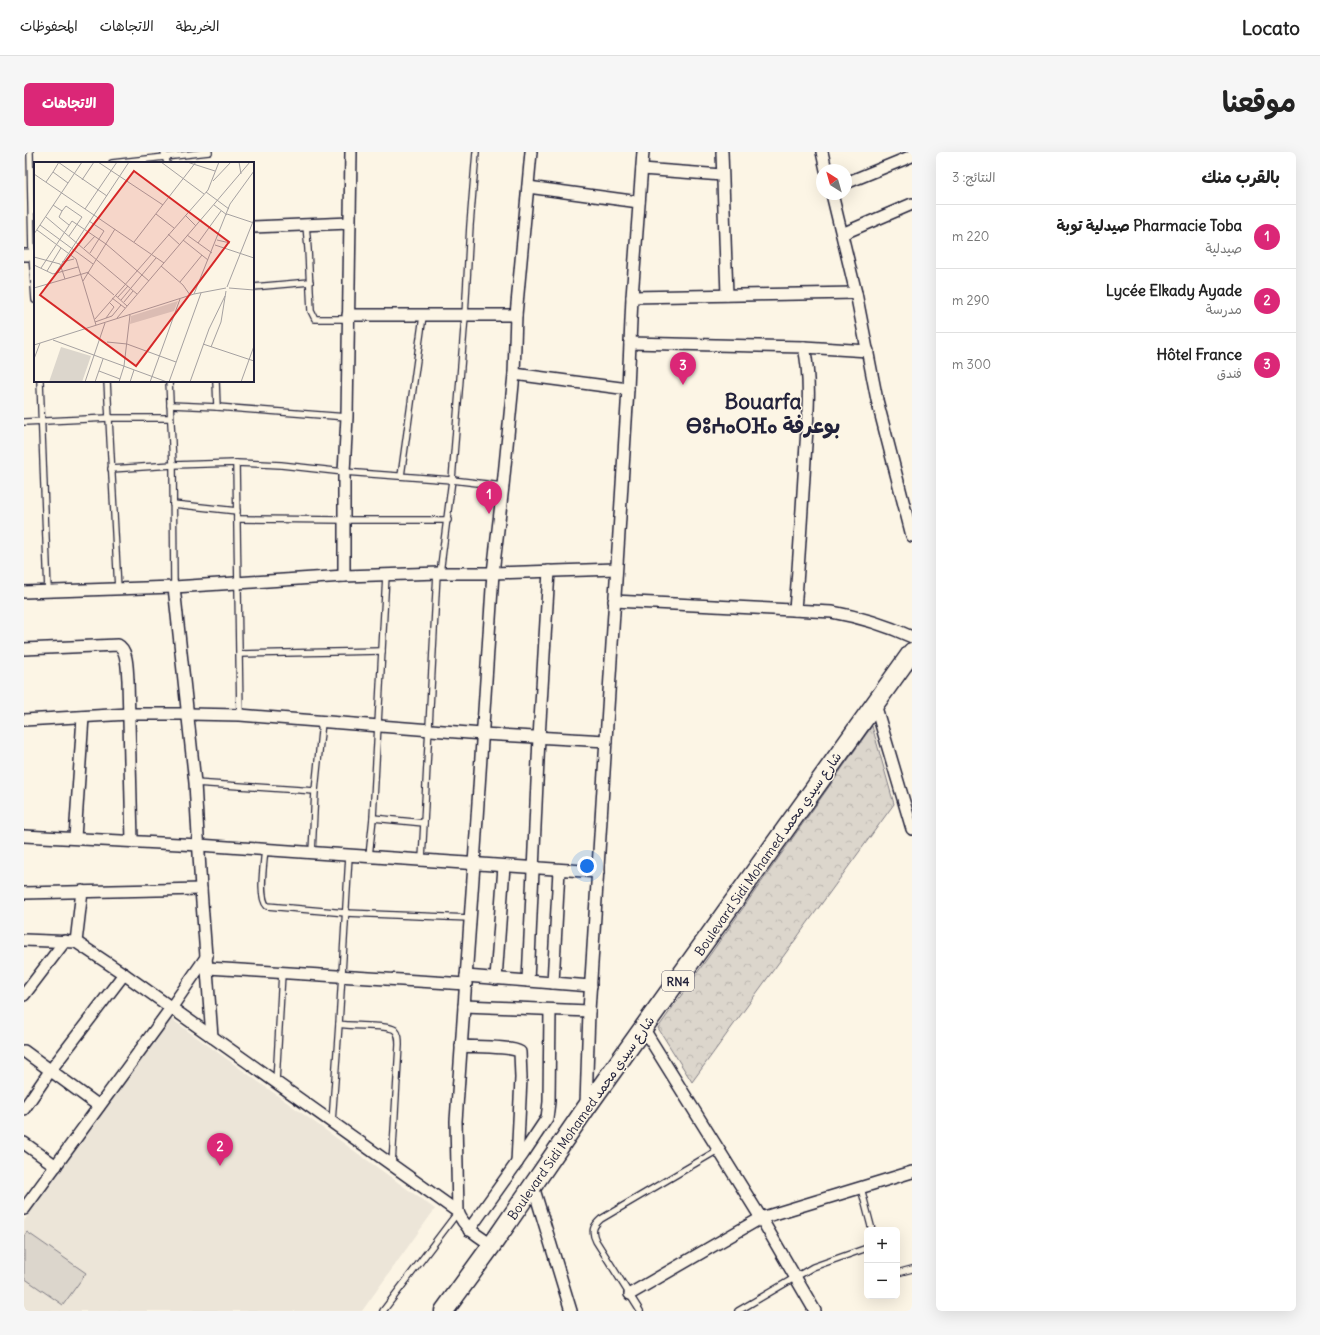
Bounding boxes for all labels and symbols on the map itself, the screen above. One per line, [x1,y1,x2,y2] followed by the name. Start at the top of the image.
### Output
[34,162,254,382] inset map
[816,164,852,200] north arrow
[670,352,696,385] pin: 3
[686,388,840,439] district label: Bouarfa ⴱⵓⵄⴰⵔⴼⴰ بوعرفة
[476,481,502,514] pin: 1
[691,749,846,960] street label: Boulevard Sidi Mohamed شارع سيدي محمد
[577,856,597,876] your location
[662,971,694,991] road number: RN4
[504,1013,659,1224] street label: Boulevard Sidi Mohamed شارع سيدي محمد
[207,1133,233,1166] pin: 2

